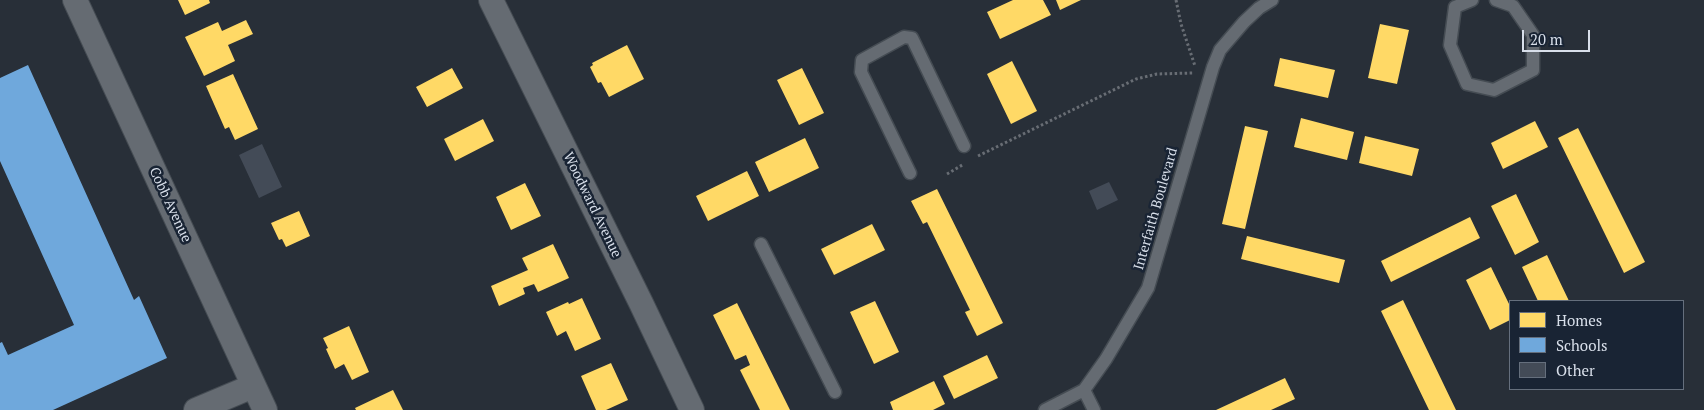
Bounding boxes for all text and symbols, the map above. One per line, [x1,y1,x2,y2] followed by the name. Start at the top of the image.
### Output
[1524,20,1592,52] scale bar
[1530,29,1563,49] text: 20 m
[1130,146,1182,272] street label: Interfaith Boulevard
[559,150,625,260] street label: Woodward Avenue
[145,165,195,245] street label: Cobb Avenue
[1509,300,1684,390] legend
[1556,310,1602,330] text: Homes
[1556,335,1607,355] text: Schools
[1556,360,1595,380] text: Other

